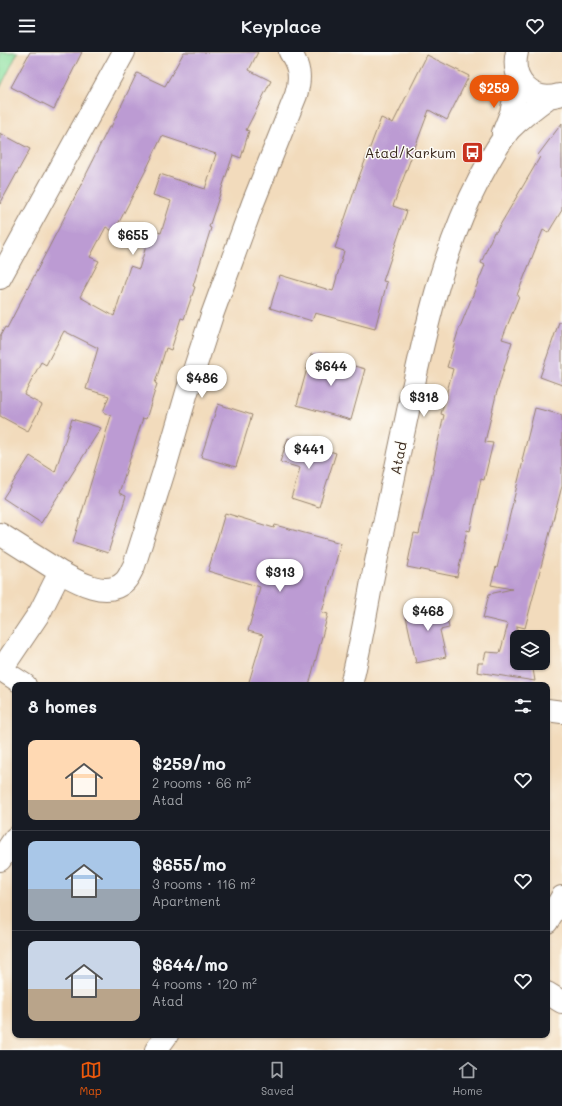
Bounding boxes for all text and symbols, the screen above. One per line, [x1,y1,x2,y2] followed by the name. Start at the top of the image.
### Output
[241,14,321,38] text: Keyplace
[16,15,38,37] icon: menu
[524,15,546,37] icon: heart
[470,75,518,109] pin: $259
[479,79,509,96] text: $259
[459,139,485,165] bus stop icon: Atad/Karkum
[365,143,456,162] place label: Atad/Karkum
[109,222,157,256] pin: $655
[117,226,149,243] text: $655
[307,353,355,387] pin: $644
[315,357,347,374] text: $644
[178,365,226,399] pin: $486
[186,369,218,386] text: $486
[400,384,448,418] pin: $318
[409,388,439,405] text: $318
[285,436,333,470] pin: $441
[294,440,324,457] text: $441
[385,440,411,476] street label: Atad
[256,559,304,593] pin: $313
[265,563,295,580] text: $313
[404,598,452,632] pin: $468
[412,602,444,619] text: $468
[510,630,550,670] map controls
[510,630,550,670] button: layers
[28,695,97,717] text: 8 homes
[512,695,534,717] icon: filters
[152,752,226,774] text: $259/mo
[60,756,108,804] icon: home
[512,769,534,791] icon: heart
[152,774,251,791] text: 2 rooms · 66 m²
[152,791,183,808] text: Atad
[152,853,226,875] text: $655/mo
[60,857,108,905] icon: home
[512,870,534,892] icon: heart
[152,875,255,892] text: 3 rooms · 116 m²
[152,892,221,909] text: Apartment
[152,953,228,975] text: $644/mo
[60,957,108,1005] icon: home
[512,970,534,992] icon: heart
[152,975,257,992] text: 4 rooms · 120 m²
[152,992,183,1009] text: Atad
[79,1059,102,1098] tab: Map
[261,1059,294,1098] tab: Saved
[453,1059,482,1098] tab: Home

